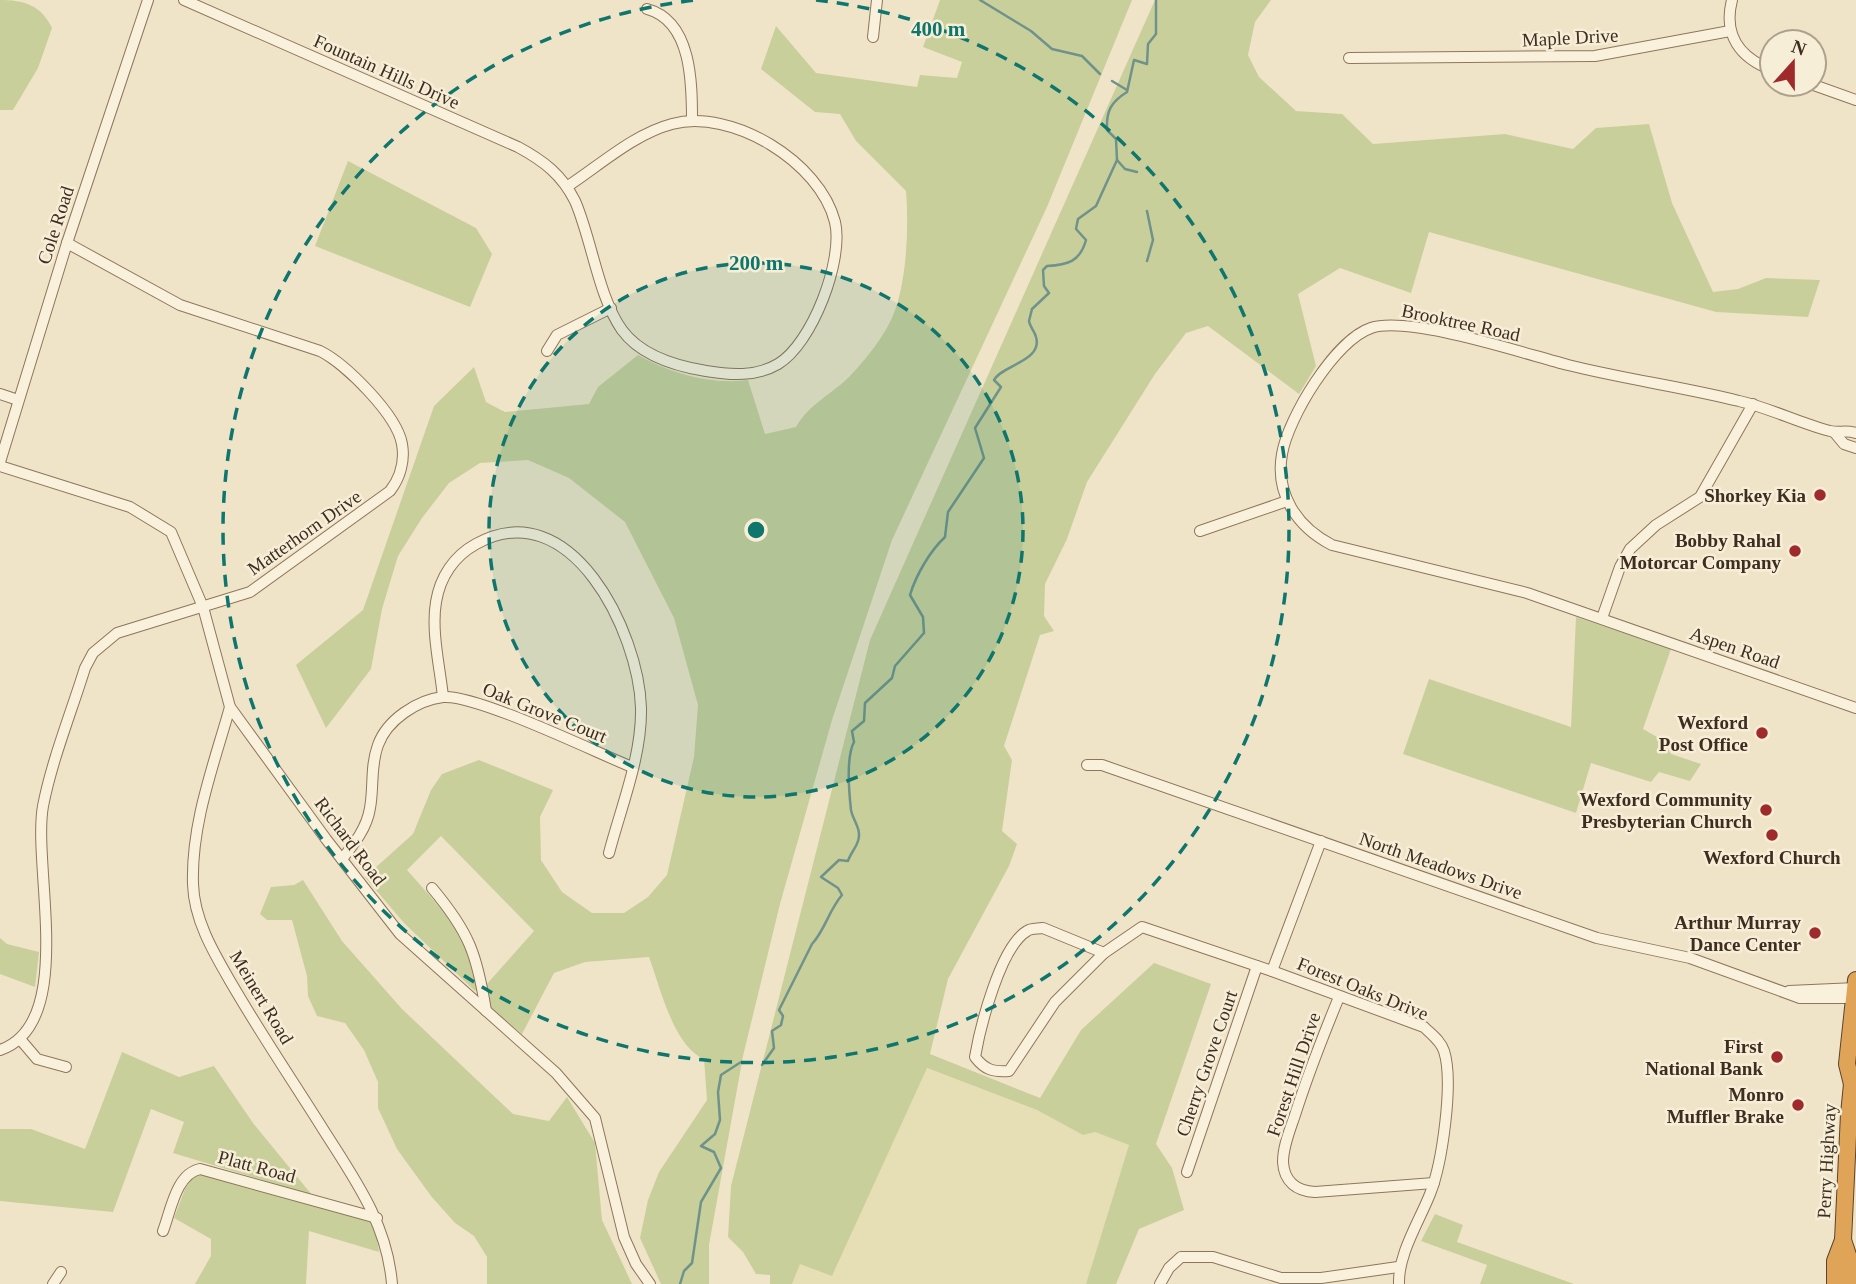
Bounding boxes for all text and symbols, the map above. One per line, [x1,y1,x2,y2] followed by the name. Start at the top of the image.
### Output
[911,17,966,41] text: 400 m
[1521,24,1619,51] street label: Maple Drive
[1758,28,1828,98] north arrow
[311,30,463,113] street label: Fountain Hills Drive
[1789,35,1809,60] text: N
[33,183,78,267] street label: Cole Road
[729,251,784,275] text: 200 m
[1400,300,1523,345] street label: Brooktree Road
[1704,485,1806,506] place label: Shorkey Kia
[244,486,365,579] street label: Matterhorn Drive
[1812,487,1828,503] marker: Shorkey Kia
[744,518,768,542] centre of rings
[1620,530,1781,573] place label: Bobby Rahal Motorcar Company
[1787,543,1803,559] marker: Bobby Rahal Motorcar Company
[1687,622,1783,673] street label: Aspen Road
[480,678,611,747] street label: Oak Grove Court
[1659,712,1748,755] place label: Wexford Post Office
[1754,725,1770,741] marker: Wexford Post Office
[1579,789,1752,832] place label: Wexford Community Presbyterian Church
[311,793,391,890] street label: Richard Road
[1758,802,1774,818] marker: Wexford Community Presbyterian Church
[1764,827,1780,843] marker: Wexford Church
[1357,828,1525,903] street label: North Meadows Drive
[1703,847,1841,868] place label: Wexford Church
[1674,912,1802,955] place label: Arthur Murray Dance Center
[1807,925,1823,941] marker: Arthur Murray Dance Center
[226,947,298,1048] street label: Meinert Road
[1294,953,1431,1024] street label: Forest Oaks Drive
[1172,987,1242,1139] street label: Cherry Grove Court
[1262,1009,1325,1139] street label: Forest Hill Drive
[1645,1036,1764,1079] place label: First National Bank
[1769,1049,1785,1065] marker: First National Bank
[1667,1084,1784,1127] place label: Monro Muffler Brake
[1790,1097,1806,1113] marker: Monro Muffler Brake
[1813,1102,1840,1219] street label: Perry Highway
[216,1146,299,1187] street label: Platt Road

